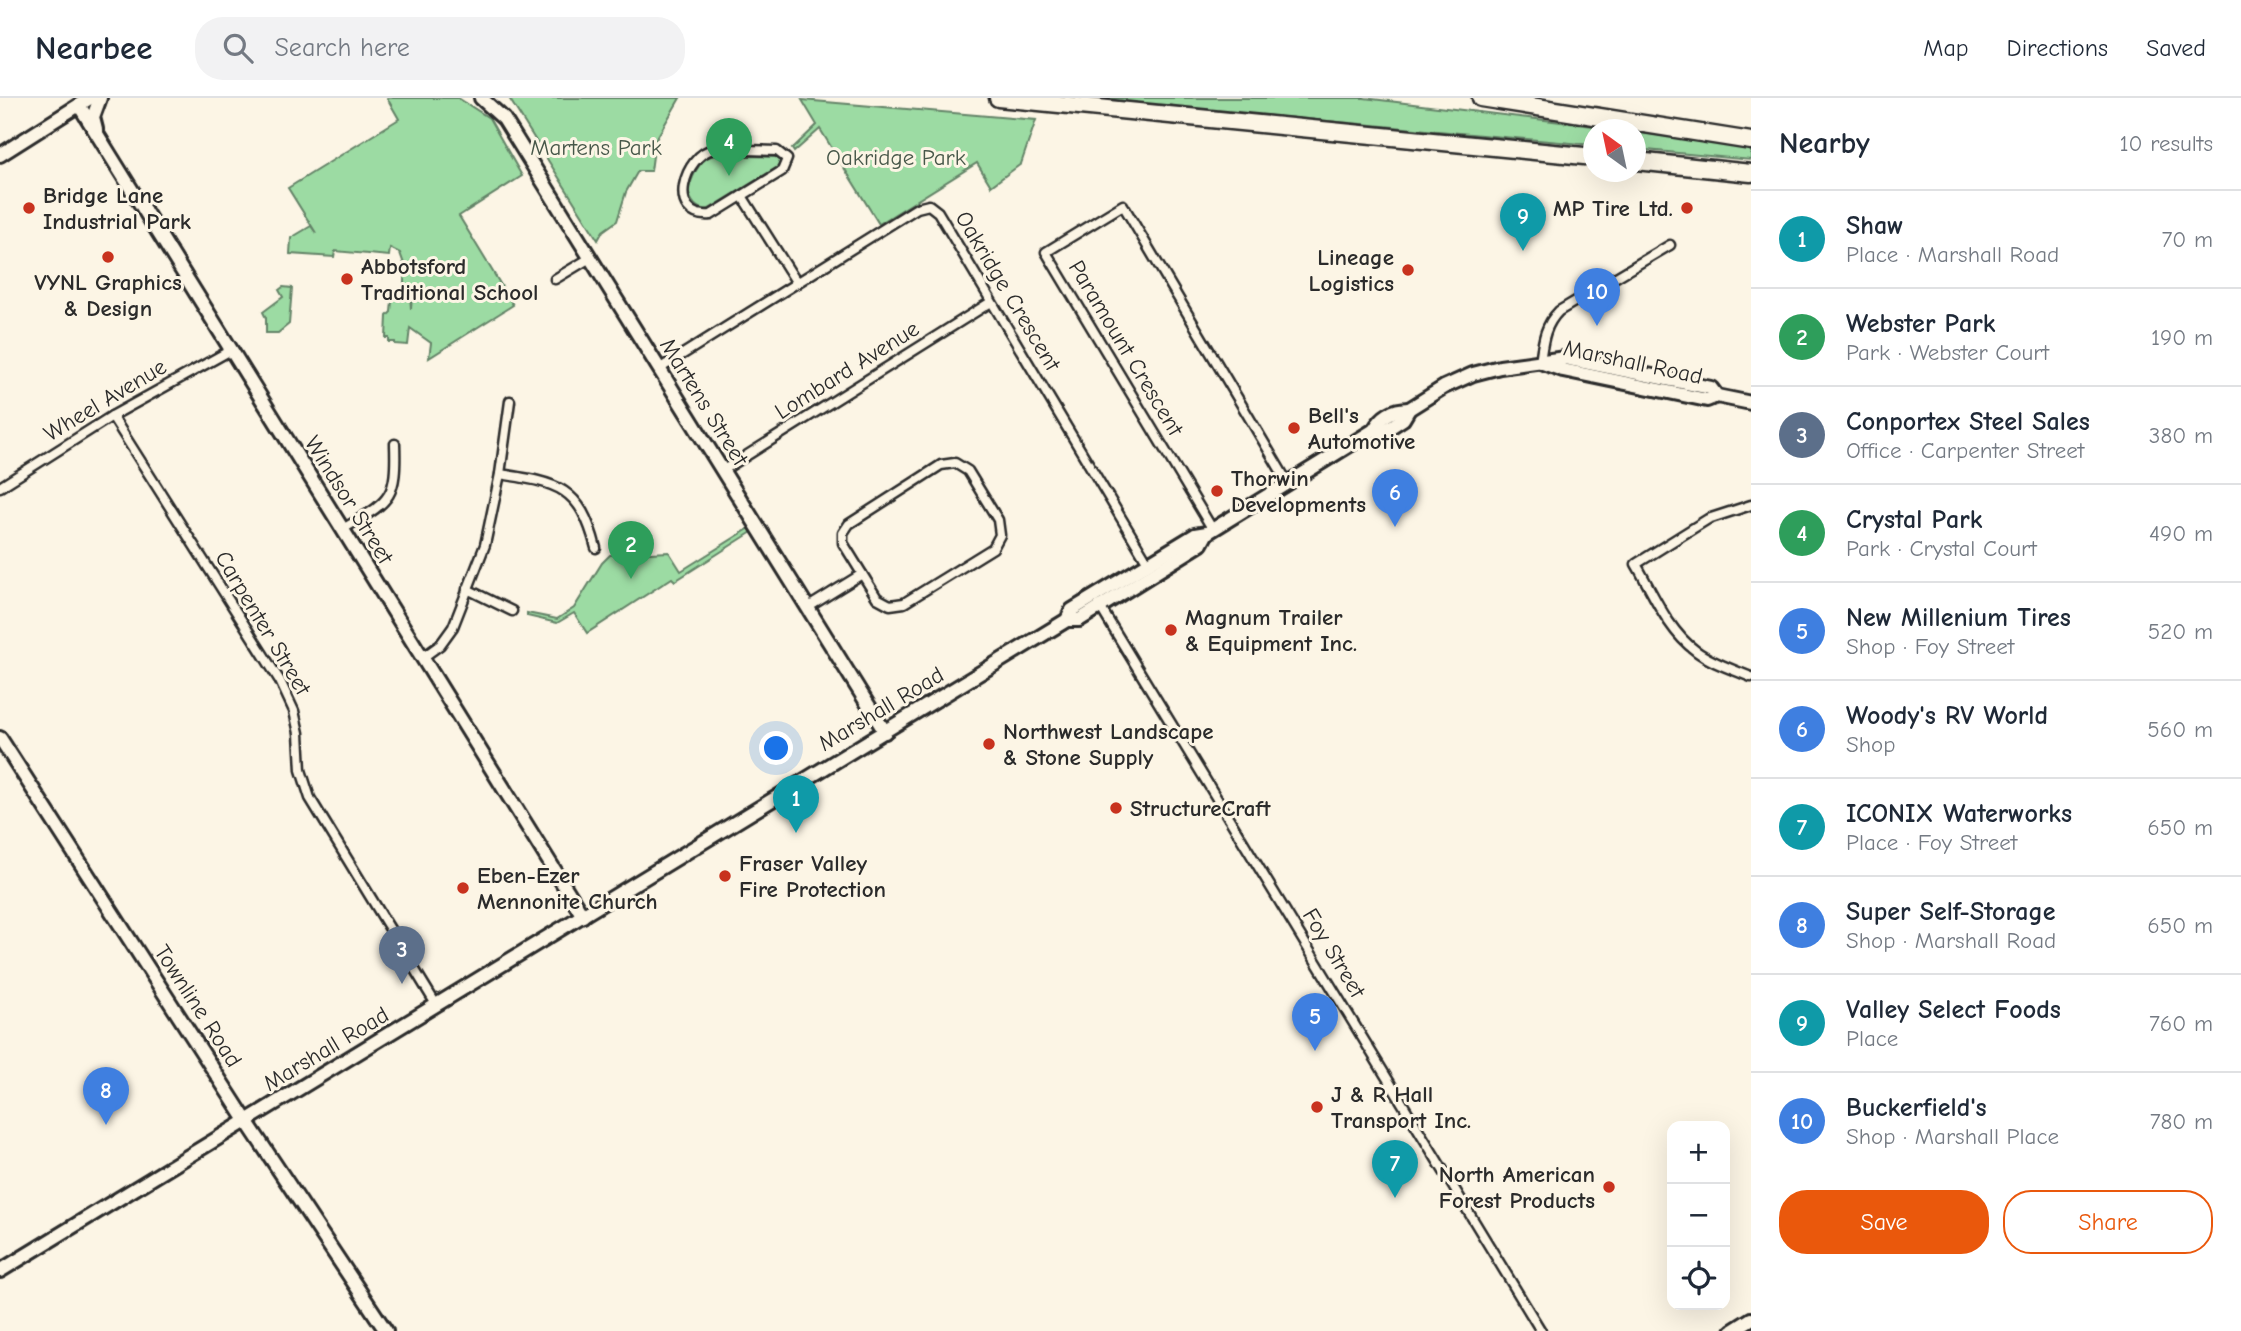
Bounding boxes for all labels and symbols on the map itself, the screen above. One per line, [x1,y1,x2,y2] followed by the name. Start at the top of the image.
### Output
[706,118,752,176] pin: 4
[1583,119,1646,182] north arrow
[530,134,662,161] park label: Martens Park
[826,144,966,171] park label: Oakridge Park
[43,182,191,235] place label: Bridge Lane Industrial Park
[1500,193,1546,251] pin: 9
[1553,195,1673,222] place label: MP Tire Ltd.
[21,200,37,216] marker: Bridge Lane Industrial Park
[1679,200,1695,216] marker: MP Tire Ltd.
[950,206,1067,377] street label: Oakridge Crescent
[1309,244,1394,297] place label: Lineage Logistics
[100,249,116,265] marker: VYNL Graphics & Design
[361,253,538,306] place label: Abbotsford Traditional School
[1063,255,1190,442] street label: Paramount Crescent
[1400,262,1416,278] marker: Lineage Logistics
[1574,268,1620,326] pin: 10
[34,269,182,322] place label: VYNL Graphics & Design
[339,271,355,287] marker: Abbotsford Traditional School
[770,315,924,425] street label: Lombard Avenue
[654,333,755,472] street label: Martens Street
[1561,334,1705,390] street label: Marshall Road
[39,353,171,447] street label: Wheel Avenue
[1308,402,1415,455] place label: Bell's Automotive
[1286,420,1302,436] marker: Bell's Automotive
[299,431,400,570] street label: Windsor Street
[1231,465,1366,518] place label: Thorwin Developments
[1372,469,1418,527] pin: 6
[1209,483,1225,499] marker: Thorwin Developments
[608,521,654,579] pin: 2
[209,546,317,701] street label: Carpenter Street
[1185,604,1357,657] place label: Magnum Trailer & Equipment Inc.
[1163,622,1179,638] marker: Magnum Trailer & Equipment Inc.
[813,661,949,757] street label: Marshall Road
[1003,718,1213,771] place label: Northwest Landscape & Stone Supply
[759,731,793,765] your location
[981,736,997,752] marker: Northwest Landscape & Stone Supply
[773,775,819,833] pin: 1
[1130,795,1271,822] place label: StructureCraft
[1108,800,1124,816] marker: StructureCraft
[739,850,886,903] place label: Fraser Valley Fire Protection
[477,862,658,915] place label: Eben-Ezer Mennonite Church
[717,868,733,884] marker: Fraser Valley Fire Protection
[455,880,471,896] marker: Eben-Ezer Mennonite Church
[1297,903,1372,1004] street label: Foy Street
[379,926,425,984] pin: 3
[149,940,247,1072] street label: Townline Road
[1292,993,1338,1051] pin: 5
[258,1001,394,1097] street label: Marshall Road
[83,1067,129,1125] pin: 8
[1331,1081,1471,1134] place label: J & R Hall Transport Inc.
[1309,1099,1325,1115] marker: J & R Hall Transport Inc.
[1372,1140,1418,1198] pin: 7
[1439,1161,1595,1214] place label: North American Forest Products
[1601,1179,1617,1195] marker: North American Forest Products

